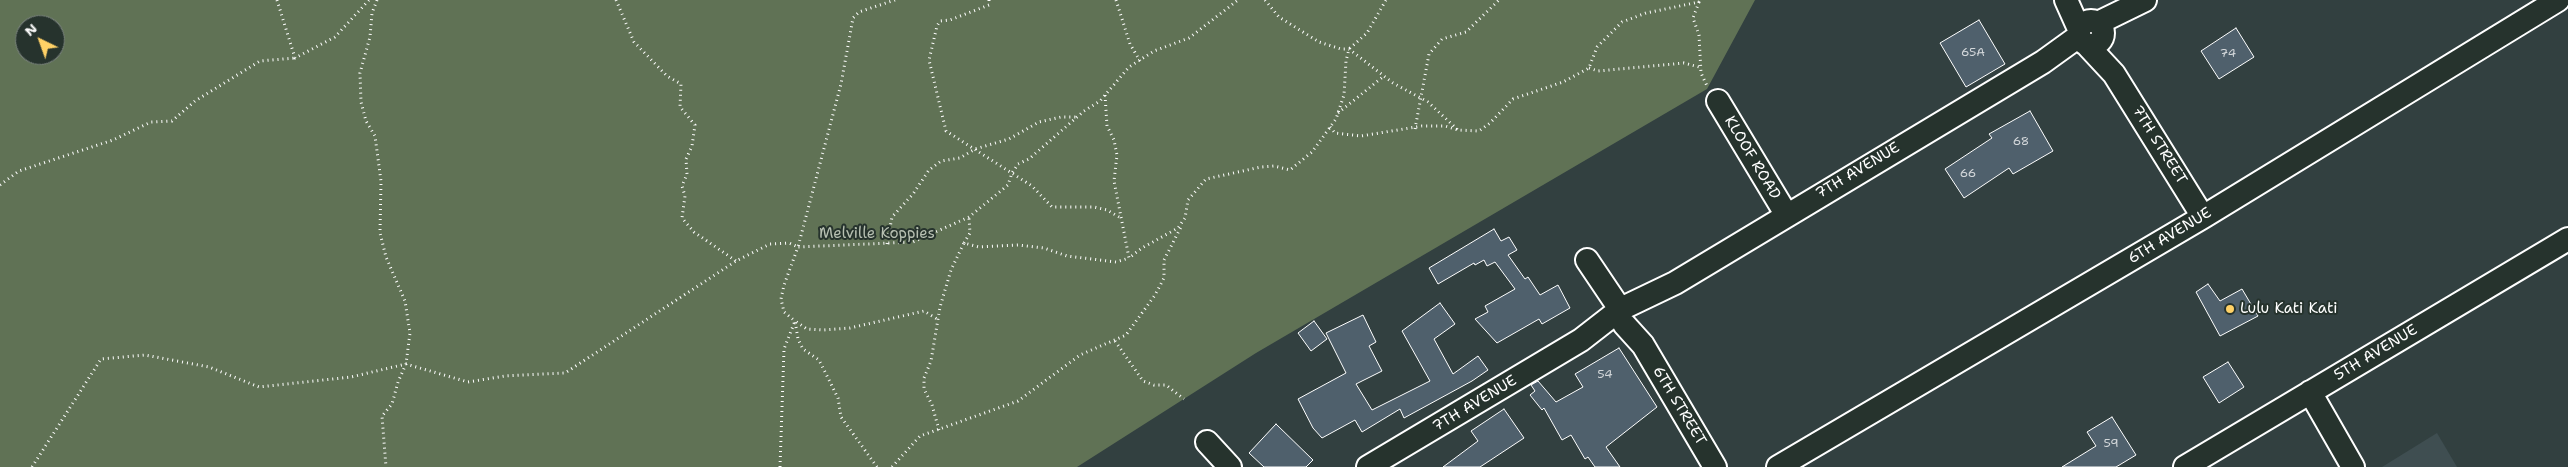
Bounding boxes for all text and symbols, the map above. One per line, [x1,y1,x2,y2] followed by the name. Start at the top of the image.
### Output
[15,15,65,65] north arrow
[20,19,41,40] text: N
[1961,46,1985,60] house number: 65A
[2220,47,2236,61] house number: 74
[2128,102,2190,188] street label: 7TH STREET
[1720,113,1784,203] street label: KLOOF ROAD
[2013,135,2029,149] house number: 68
[1813,139,1903,203] street label: 7TH AVENUE
[1960,167,1976,181] house number: 66
[2125,204,2215,268] street label: 6TH AVENUE
[819,225,935,243] park label: Melville Koppies
[2240,300,2337,318] place label: Lulu Kati Kati
[2224,303,2236,315] marker: Lulu Kati Kati
[2331,321,2421,385] street label: 5TH AVENUE
[1648,363,1710,449] street label: 6TH STREET
[1597,368,1613,382] house number: 54
[1430,372,1520,436] street label: 7TH AVENUE
[2103,437,2119,451] house number: 59

